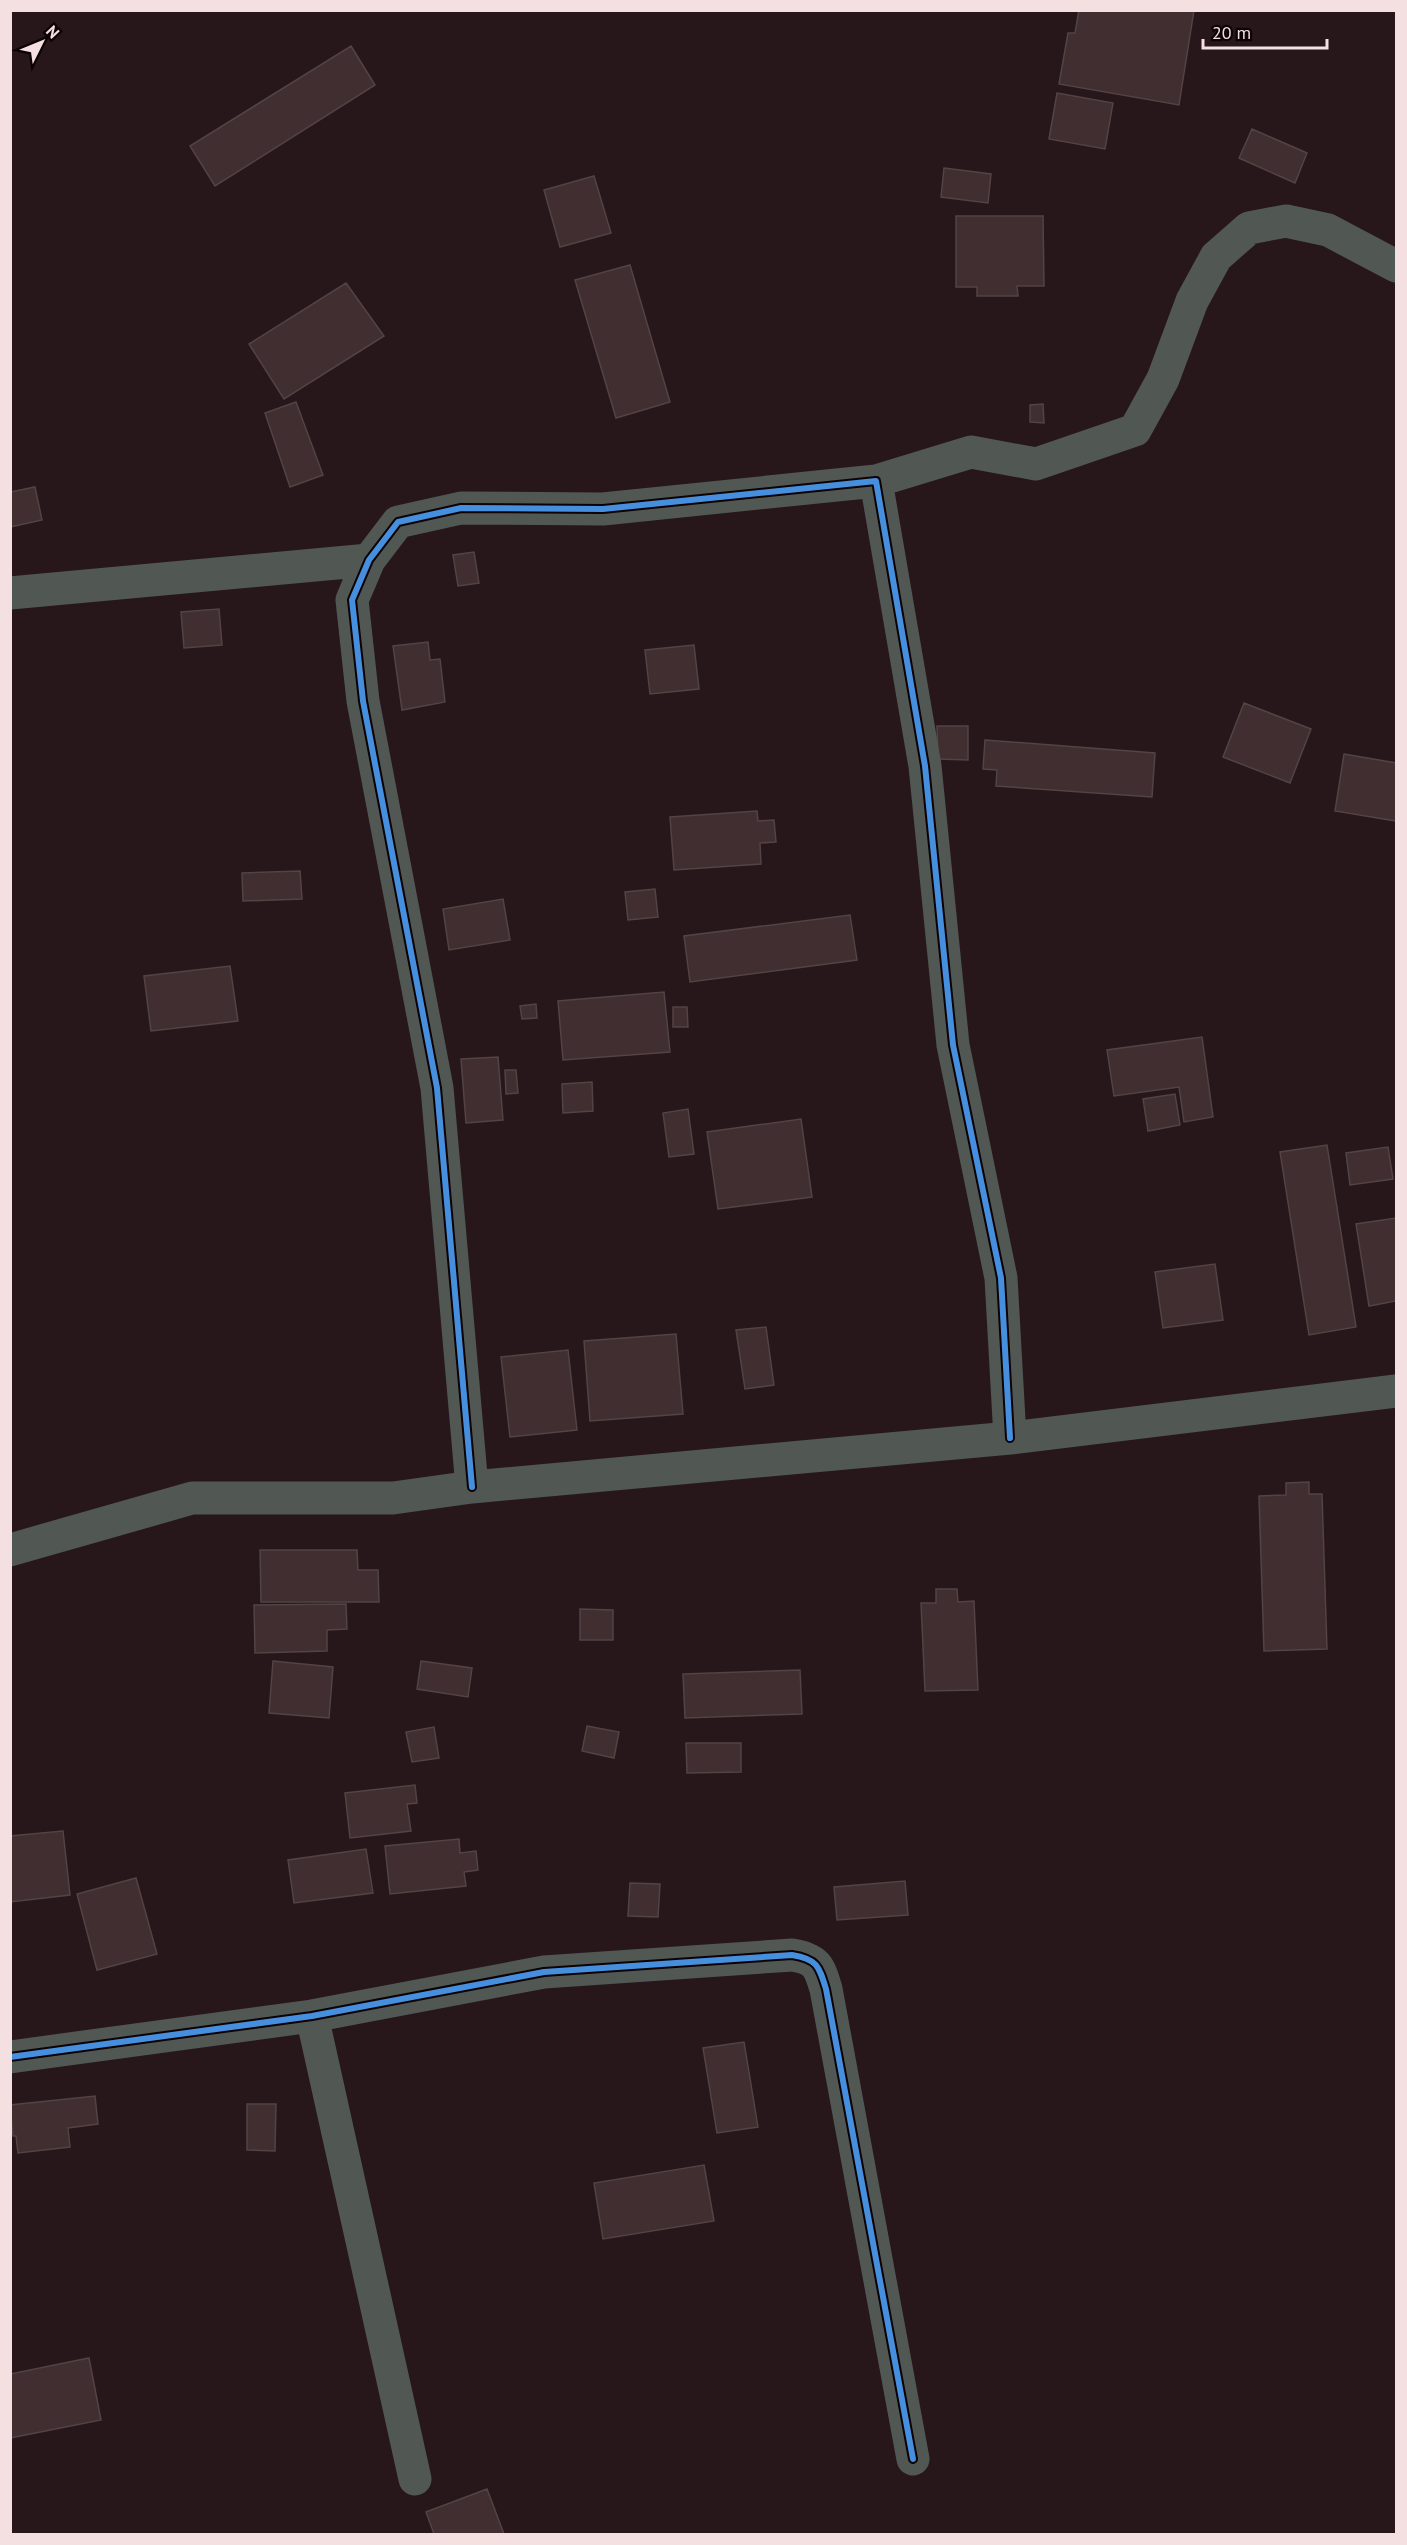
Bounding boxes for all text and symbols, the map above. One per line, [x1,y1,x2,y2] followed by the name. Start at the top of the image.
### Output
[12,12,72,72] north arrow
[1203,12,1328,50] scale bar
[42,21,64,42] text: N
[1212,21,1251,44] text: 20 m

